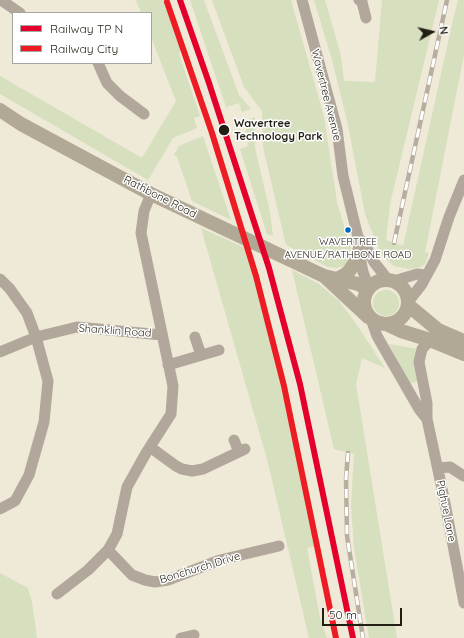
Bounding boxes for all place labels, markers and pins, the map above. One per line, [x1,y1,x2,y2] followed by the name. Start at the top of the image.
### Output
[234,117,322,143] place label: Wavertree Technology Park
[217,123,231,137] marker: Wavertree Technology Park
[343,225,353,235] marker: WAVERTREE AVENUE/RATHBONE ROAD
[285,236,411,260] place label: WAVERTREE AVENUE/RATHBONE ROAD

